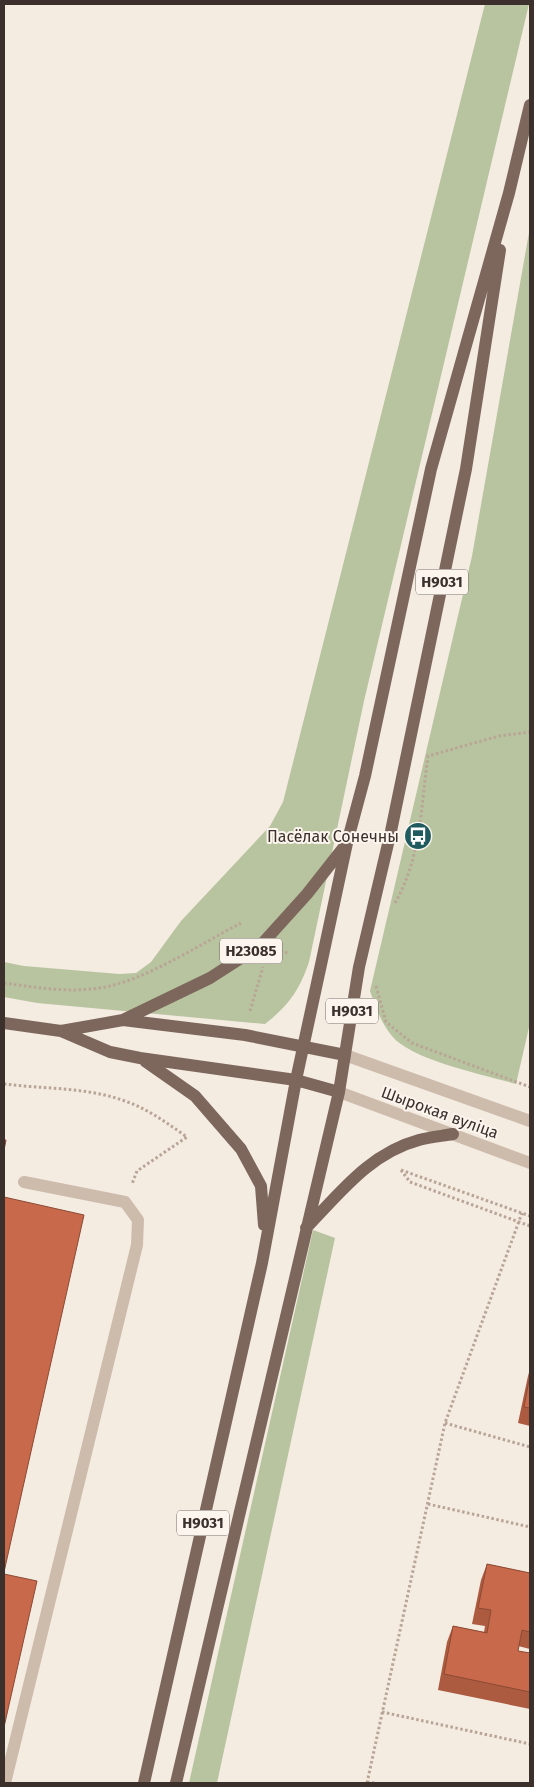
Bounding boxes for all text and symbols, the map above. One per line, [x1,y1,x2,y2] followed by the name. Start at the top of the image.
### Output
[416,570,468,594] road number: Н9031
[403,821,433,851] bus stop icon: Пасёлак Сонечны
[267,827,399,846] place label: Пасёлак Сонечны
[220,938,282,964] road number: Н23085
[326,998,378,1024] road number: Н9031
[379,1082,501,1143] street label: Шырокая вуліца
[177,1510,229,1536] road number: Н9031

